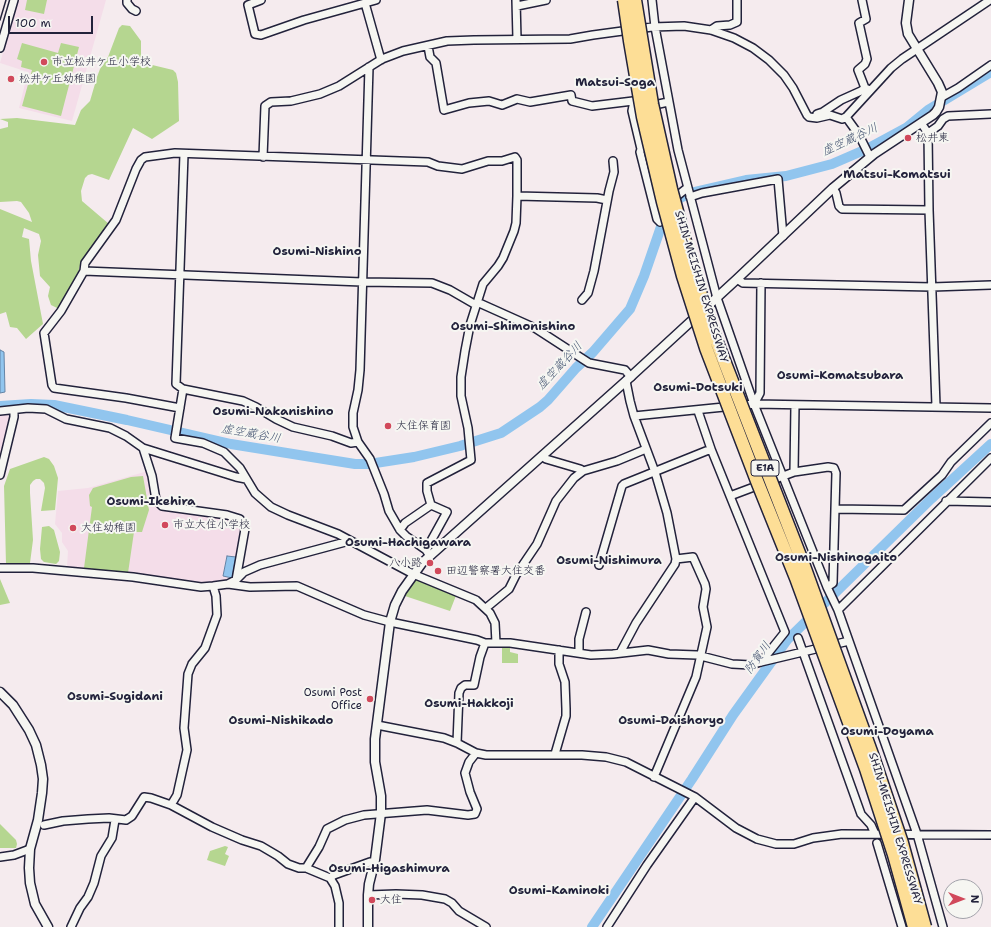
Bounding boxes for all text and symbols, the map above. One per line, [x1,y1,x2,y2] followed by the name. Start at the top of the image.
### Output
[10,8,95,34] scale bar
[15,15,51,31] text: 100 m
[52,55,151,69] place label: 市立松井ケ丘小学校
[39,57,49,67] marker: 市立松井ケ丘小学校
[19,72,96,86] place label: 松井ケ丘幼稚園
[6,74,16,84] marker: 松井ケ丘幼稚園
[575,76,655,90] district label: Matsui-Soga
[820,121,880,159] water label: 虚空蔵谷川
[916,131,949,145] place label: 松井東
[903,133,913,143] marker: 松井東
[843,168,951,182] district label: Matsui-Komatsui
[672,209,730,365] street label: SHIN-MEISHIN EXPRESSWAY
[273,245,361,259] district label: Osumi-Nishino
[451,320,575,334] district label: Osumi-Shimonishino
[534,339,586,393] water label: 虚空蔵谷川
[777,369,903,383] district label: Osumi-Komatsubara
[653,381,743,395] district label: Osumi-Dotsuki
[213,405,333,419] district label: Osumi-Nakanishino
[396,419,451,433] place label: 大住保育園
[383,421,393,431] marker: 大住保育園
[220,422,282,446] water label: 虚空蔵谷川
[751,460,779,476] road number: E1A
[107,495,195,509] district label: Osumi-Ikehira
[173,518,250,532] place label: 市立大住小学校
[160,520,170,530] marker: 市立大住小学校
[81,521,136,535] place label: 大住幼稚園
[68,523,78,533] marker: 大住幼稚園
[345,536,471,550] district label: Osumi-Hachigawara
[775,551,897,565] district label: Osumi-Nishinogaito
[556,554,662,568] district label: Osumi-Nishimura
[389,556,422,570] place label: 八小路
[425,558,435,568] marker: 八小路
[446,564,545,578] place label: 田辺警察署大住交番
[433,566,443,576] marker: 田辺警察署大住交番
[742,639,774,677] water label: 防賀川
[304,686,362,712] place label: Osumi Post Office
[67,690,163,704] district label: Osumi-Sugidani
[365,694,375,704] marker: Osumi Post Office
[424,697,514,711] district label: Osumi-Hakkoji
[229,714,333,728] district label: Osumi-Nishikado
[618,714,724,728] district label: Osumi-Daishoryo
[840,725,934,739] district label: Osumi-Doyama
[866,751,924,907] street label: SHIN-MEISHIN EXPRESSWAY
[328,862,450,876] district label: Osumi-Higashimura
[943,879,983,919] north arrow
[509,884,609,898] district label: Osumi-Kaminoki
[380,893,402,907] place label: 大住
[367,895,377,905] marker: 大住
[967,895,982,903] text: N

